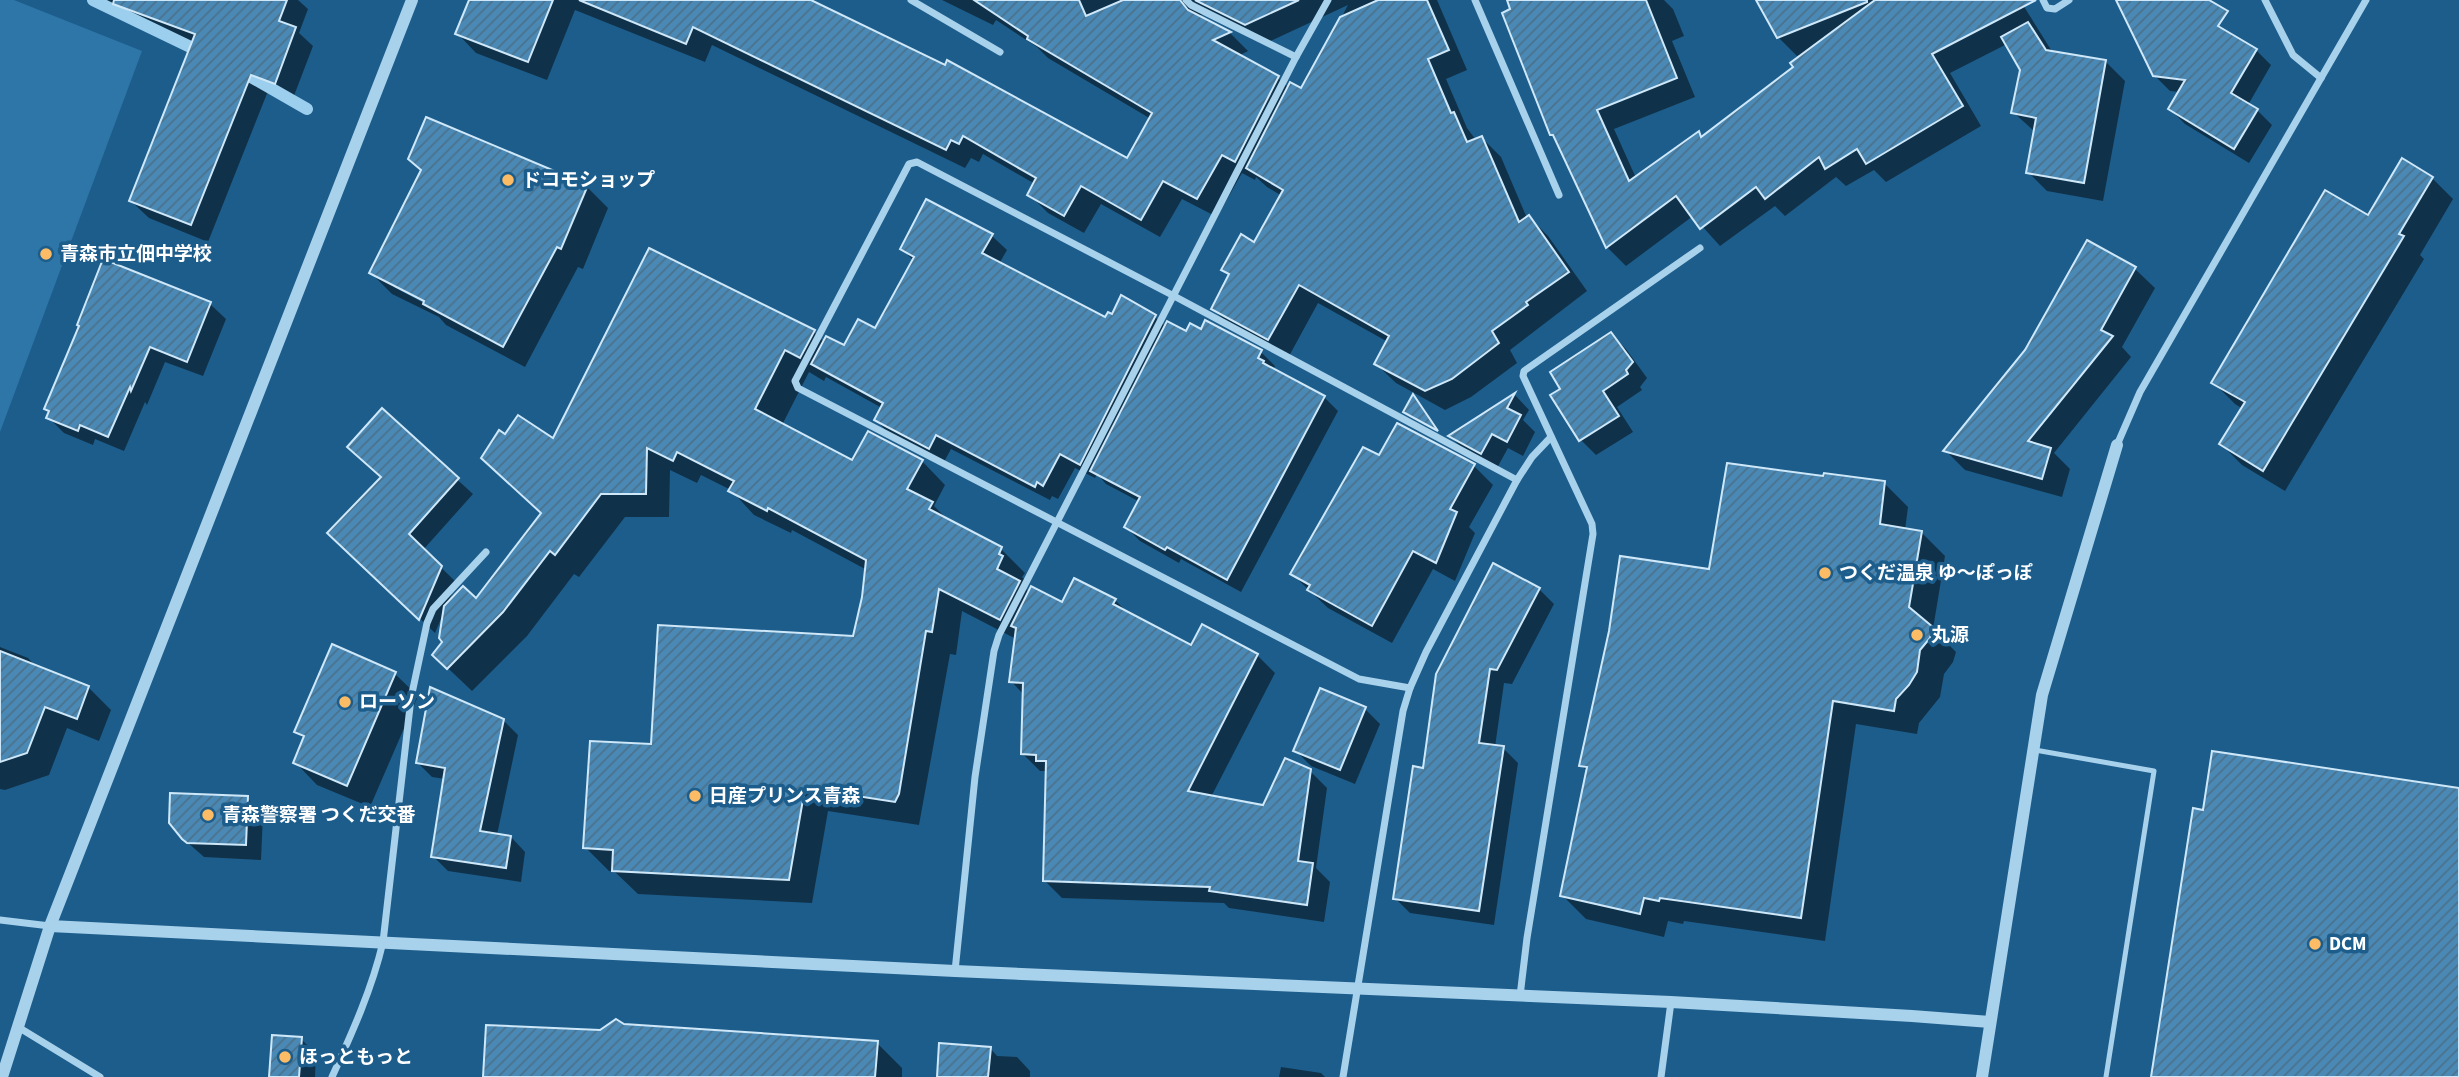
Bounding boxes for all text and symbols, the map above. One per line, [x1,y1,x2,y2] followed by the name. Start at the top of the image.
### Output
[522,167,655,194] place label: ドコモショップ
[500,172,516,188] marker: ドコモショップ
[60,241,212,268] place label: 青森市立佃中学校
[38,246,54,262] marker: 青森市立佃中学校
[1839,560,2033,587] place label: つくだ温泉 ゆ～ぽっぽ
[1817,565,1833,581] marker: つくだ温泉 ゆ～ぽっぽ
[1931,622,1969,649] place label: 丸源
[1909,627,1925,643] marker: 丸源
[359,689,435,716] place label: ローソン
[337,694,353,710] marker: ローソン
[709,783,861,810] place label: 日産プリンス青森
[687,788,703,804] marker: 日産プリンス青森
[222,802,416,829] place label: 青森警察署 つくだ交番
[200,807,216,823] marker: 青森警察署 つくだ交番
[2329,931,2367,958] place label: DCM
[2307,936,2323,952] marker: DCM
[299,1044,413,1071] place label: ほっともっと
[277,1049,293,1065] marker: ほっともっと

